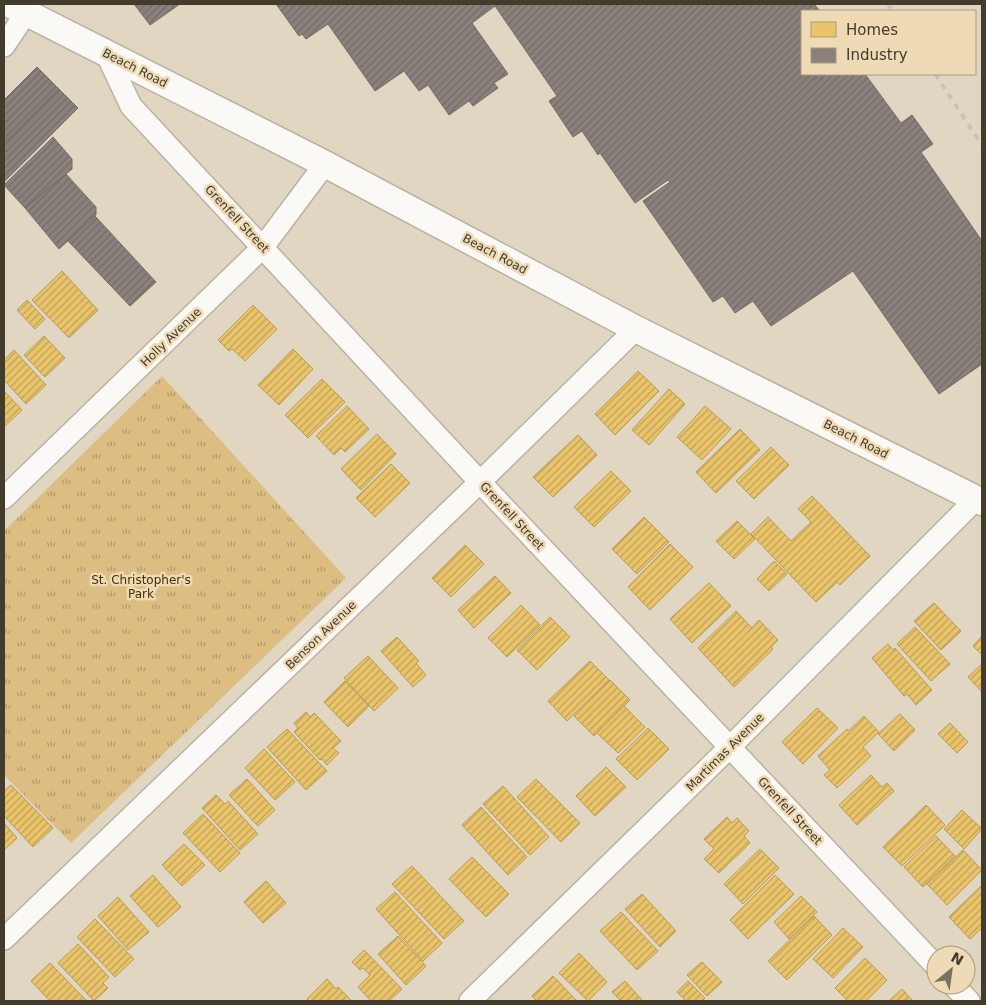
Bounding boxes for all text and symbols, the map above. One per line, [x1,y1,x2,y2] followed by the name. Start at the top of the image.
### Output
[801,10,976,75] legend
[846,21,898,39] text: Homes
[100,46,170,90] street label: Beach Road
[846,46,908,64] text: Industry
[202,182,272,256] street label: Grenfell Street
[460,231,530,277] street label: Beach Road
[138,305,204,369] street label: Holly Avenue
[821,417,891,461] street label: Beach Road
[477,479,547,553] street label: Grenfell Street
[91,573,191,601] park label: St. Christopher's Park
[283,598,359,672] street label: Benson Avenue
[683,710,767,794] street label: Martimas Avenue
[755,774,825,848] street label: Grenfell Street
[926,945,976,995] north arrow
[948,949,966,968] text: N

